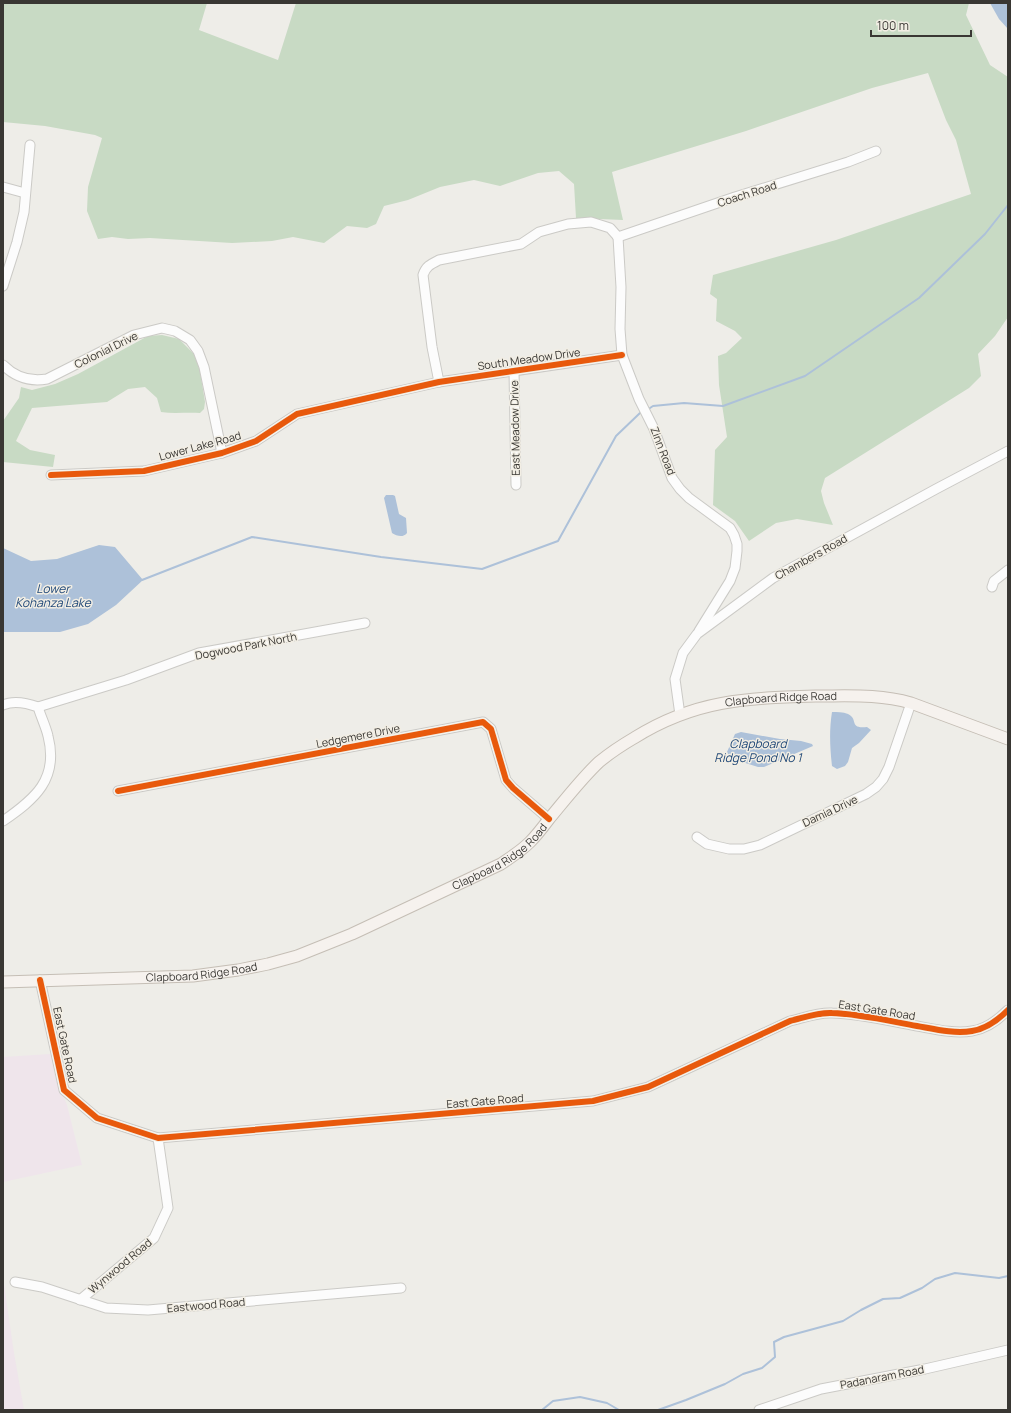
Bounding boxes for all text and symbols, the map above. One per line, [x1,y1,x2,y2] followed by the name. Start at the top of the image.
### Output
[871,12,971,38] scale bar
[877,17,909,34] text: 100 m
[715,177,778,210] street label: Coach Road
[71,327,141,371] street label: Colonial Drive
[476,344,582,373] street label: South Meadow Drive
[506,380,523,476] street label: East Meadow Drive
[647,424,680,477] street label: Zinn Road
[157,427,243,464] street label: Lower Lake Road
[772,530,850,583] street label: Chambers Road
[15,580,92,611] water label: Lower Kohanza Lake
[194,628,298,663] street label: Dogwood Park North
[724,688,837,710] street label: Clapboard Ridge Road
[315,720,402,751] street label: Ledgemere Drive
[714,735,803,766] water label: Clapboard Ridge Pond No 1
[800,791,860,830] street label: Damia Drive
[450,820,550,893] street label: Clapboard Ridge Road
[146,958,259,984] street label: Clapboard Ridge Road
[838,996,917,1023] street label: East Gate Road
[50,1005,81,1084] street label: East Gate Road
[446,1090,524,1111] street label: East Gate Road
[85,1235,155,1297] street label: Wynwood Road
[166,1294,246,1315] street label: Eastwood Road
[839,1361,925,1392] street label: Padanaram Road

